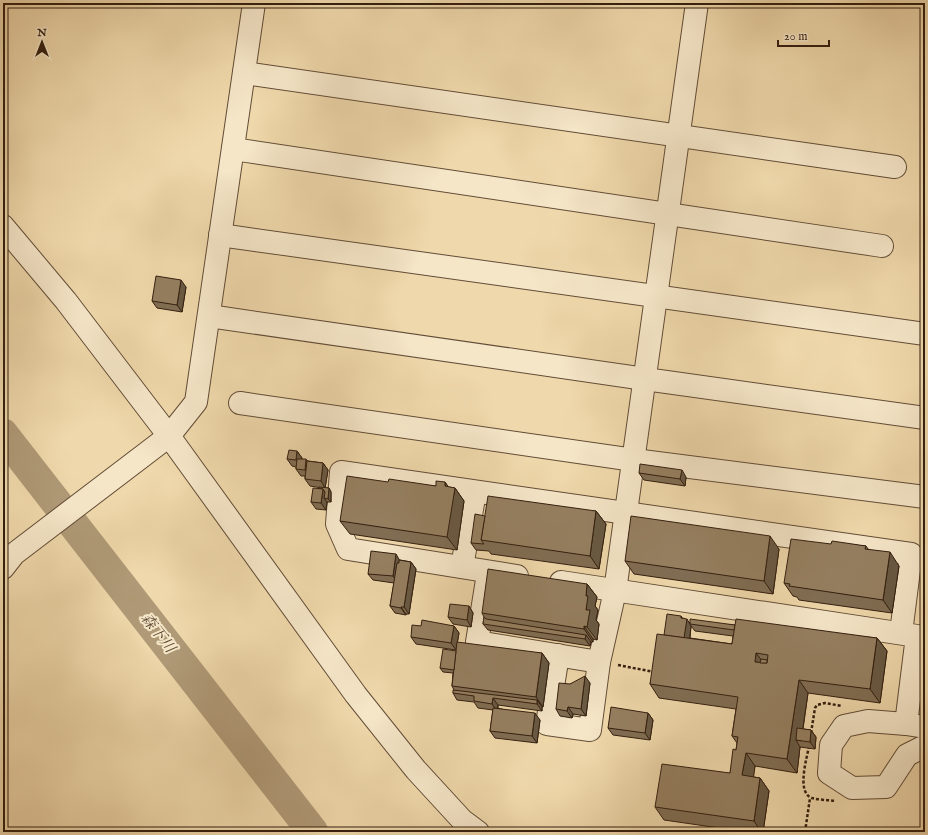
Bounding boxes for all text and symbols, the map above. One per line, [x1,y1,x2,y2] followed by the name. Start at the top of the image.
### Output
[22,22,62,62] north arrow
[778,22,829,48] scale bar
[36,26,47,40] text: N
[784,29,807,44] text: 20 m
[137,609,181,658] water label: 森下川

